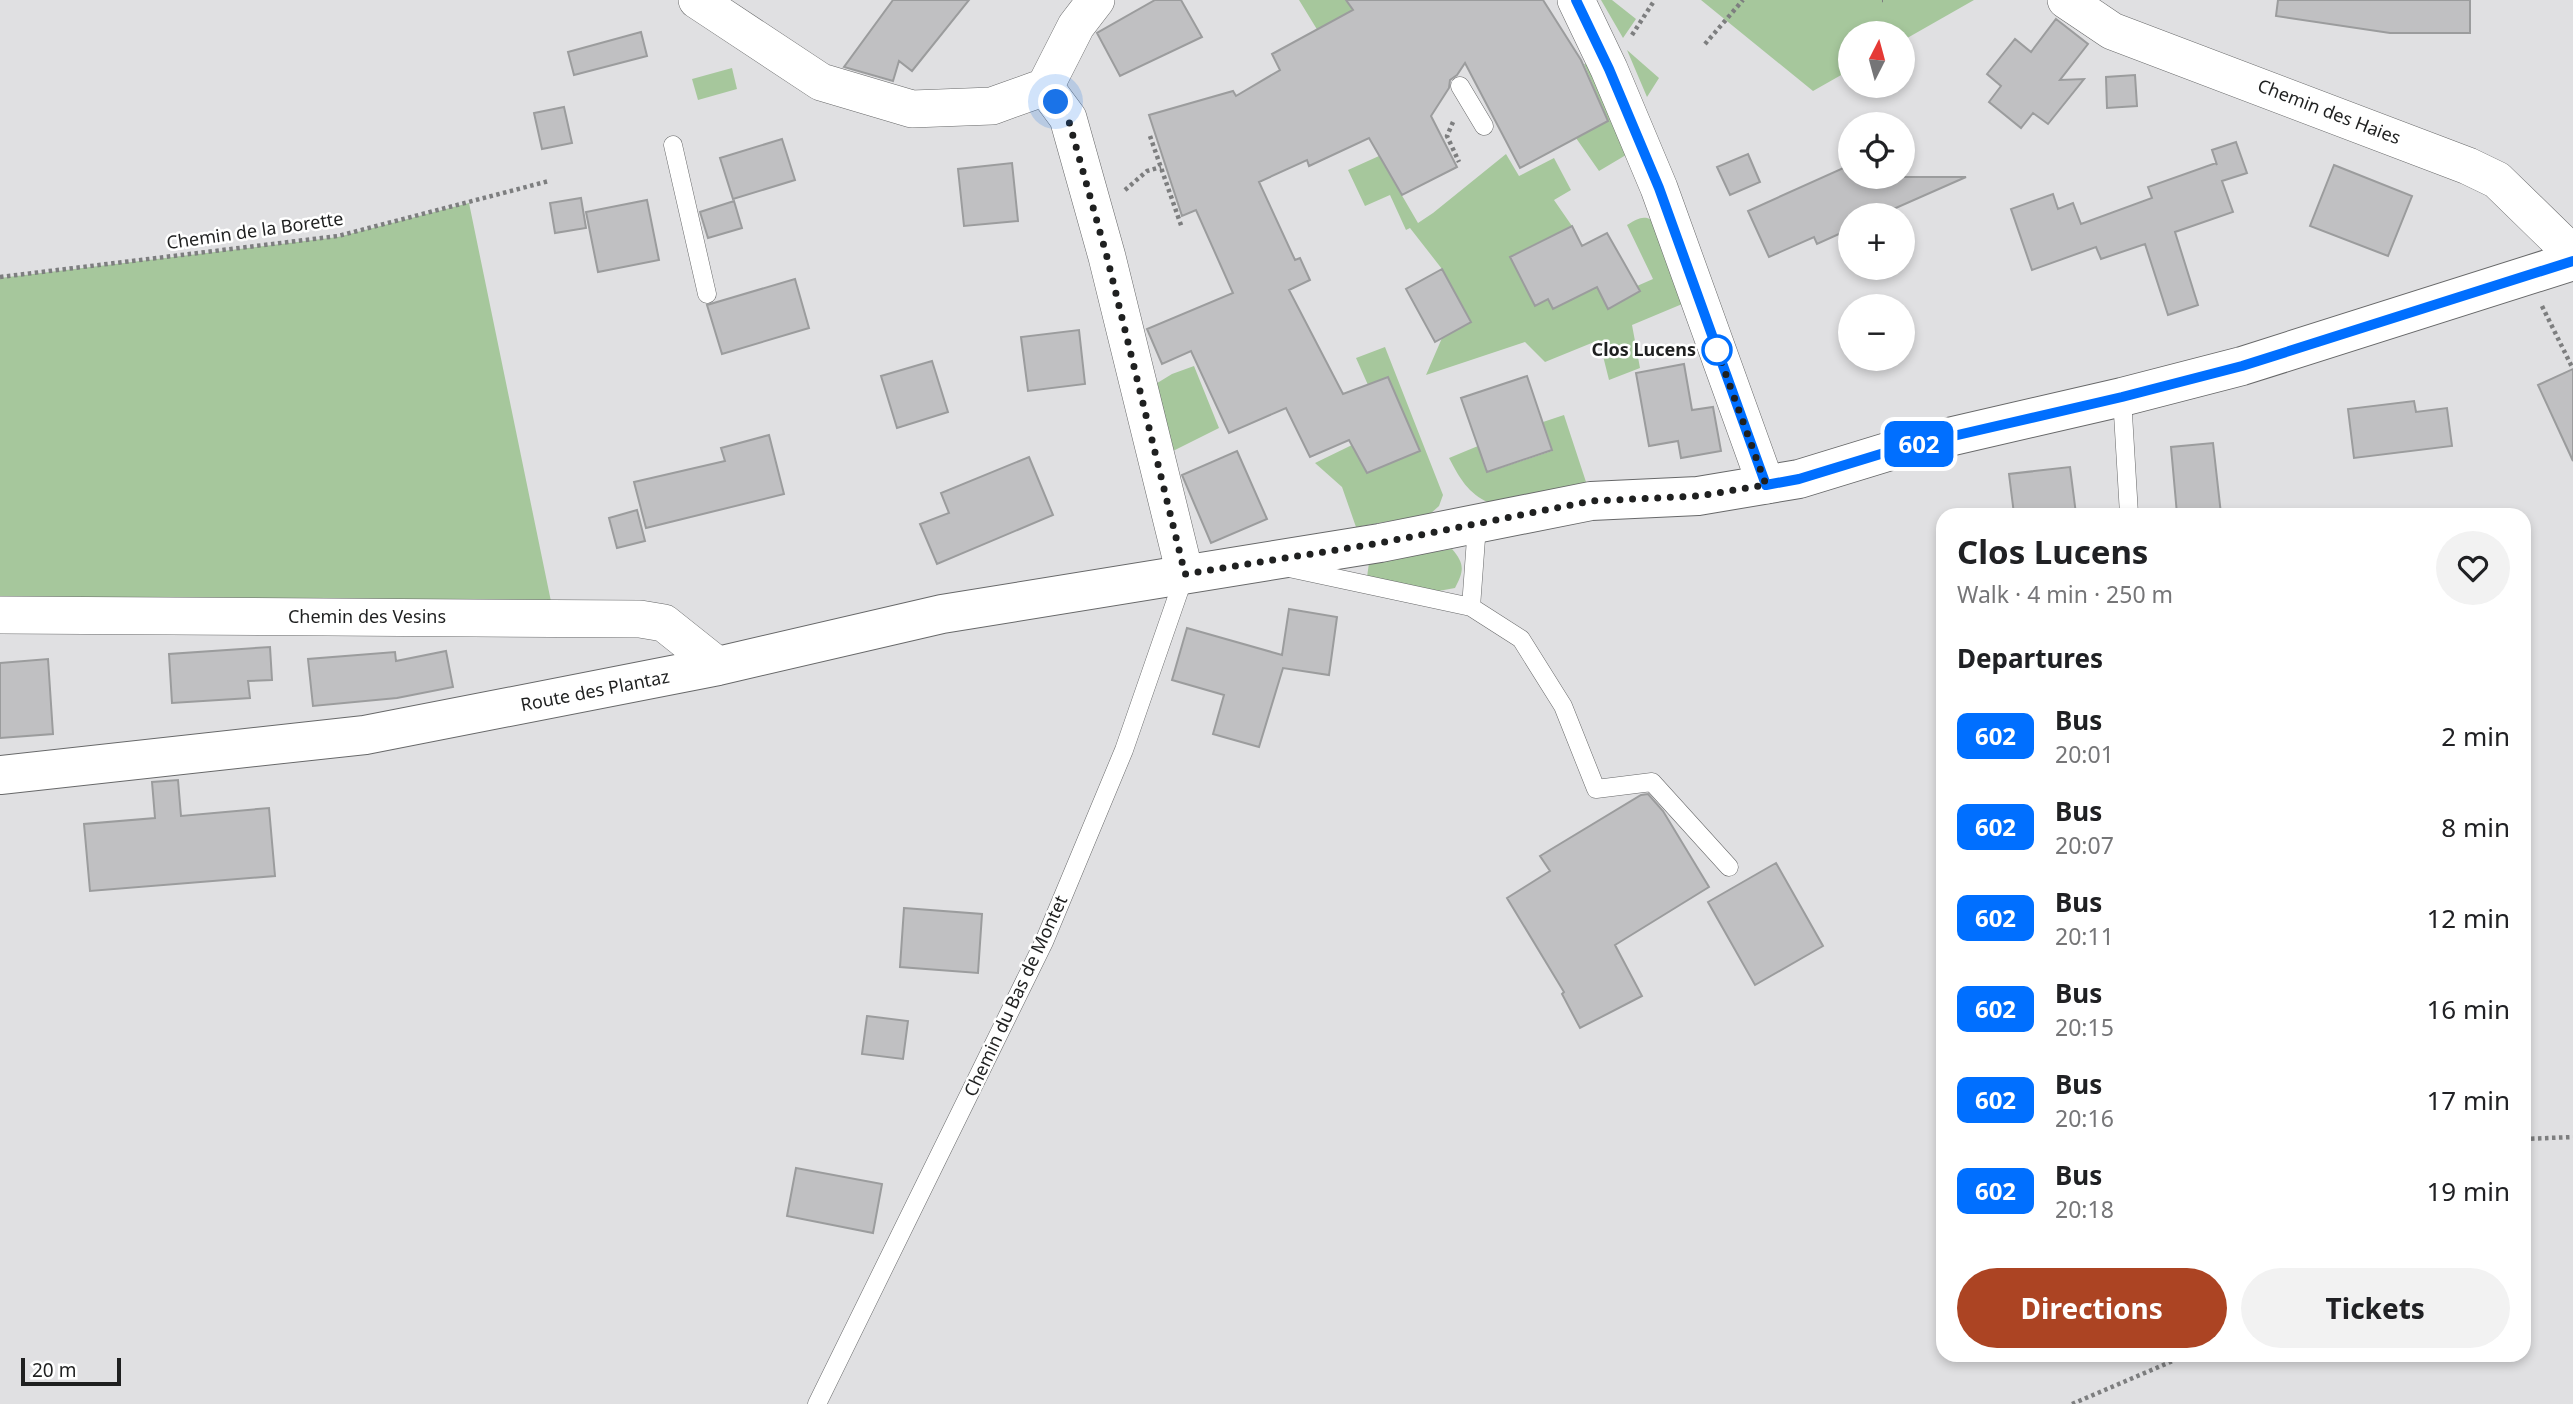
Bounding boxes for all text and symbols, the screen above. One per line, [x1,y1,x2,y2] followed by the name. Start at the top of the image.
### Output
[1838,21,1914,98] north arrow
[1838,21,1915,371] map controls
[2254,73,2404,149] street label: Chemin des Haies
[1038,84,1073,119] your location
[1838,112,1915,189] button: locate
[1838,203,1915,280] button: +
[165,206,345,254] street label: Chemin de la Borette
[1838,294,1915,371] button: −
[1702,335,1732,365] marker: Clos Lucens
[1592,337,1696,361] place label: Clos Lucens
[1879,421,1959,467] line badge: 602
[1898,427,1940,460] text: 602
[1957,529,2148,574] text: Clos Lucens
[2436,531,2510,605] button: heart
[1957,578,2173,610] text: Walk · 4 min · 250 m
[288,604,446,628] street label: Chemin des Vesins
[1957,640,2103,676] text: Departures
[518,664,671,716] street label: Route des Plantaz
[2055,702,2102,738] text: Bus
[2441,718,2510,754] text: 2 min
[1975,719,2016,752] text: 602
[2055,738,2114,770] text: 20:01
[2055,793,2102,829] text: Bus
[2441,809,2510,845] text: 8 min
[1975,810,2016,843] text: 602
[2055,829,2114,861] text: 20:07
[2055,884,2102,920] text: Bus
[958,891,1073,1100] street label: Chemin du Bas de Montet
[2426,900,2510,936] text: 12 min
[1975,901,2016,934] text: 602
[2055,920,2114,952] text: 20:11
[2055,975,2102,1011] text: Bus
[2426,991,2510,1027] text: 16 min
[1975,992,2016,1025] text: 602
[2055,1011,2114,1043] text: 20:15
[2055,1066,2102,1102] text: Bus
[2426,1082,2510,1118] text: 17 min
[1975,1083,2016,1116] text: 602
[2055,1102,2114,1134] text: 20:16
[2055,1157,2102,1193] text: Bus
[2426,1173,2510,1209] text: 19 min
[1975,1174,2016,1207] text: 602
[2055,1193,2114,1225] text: 20:18
[1957,1268,2227,1348] button: Directions
[2241,1268,2510,1348] button: Tickets
[21,1355,121,1387] scale bar
[32,1357,76,1383] text: 20 m

